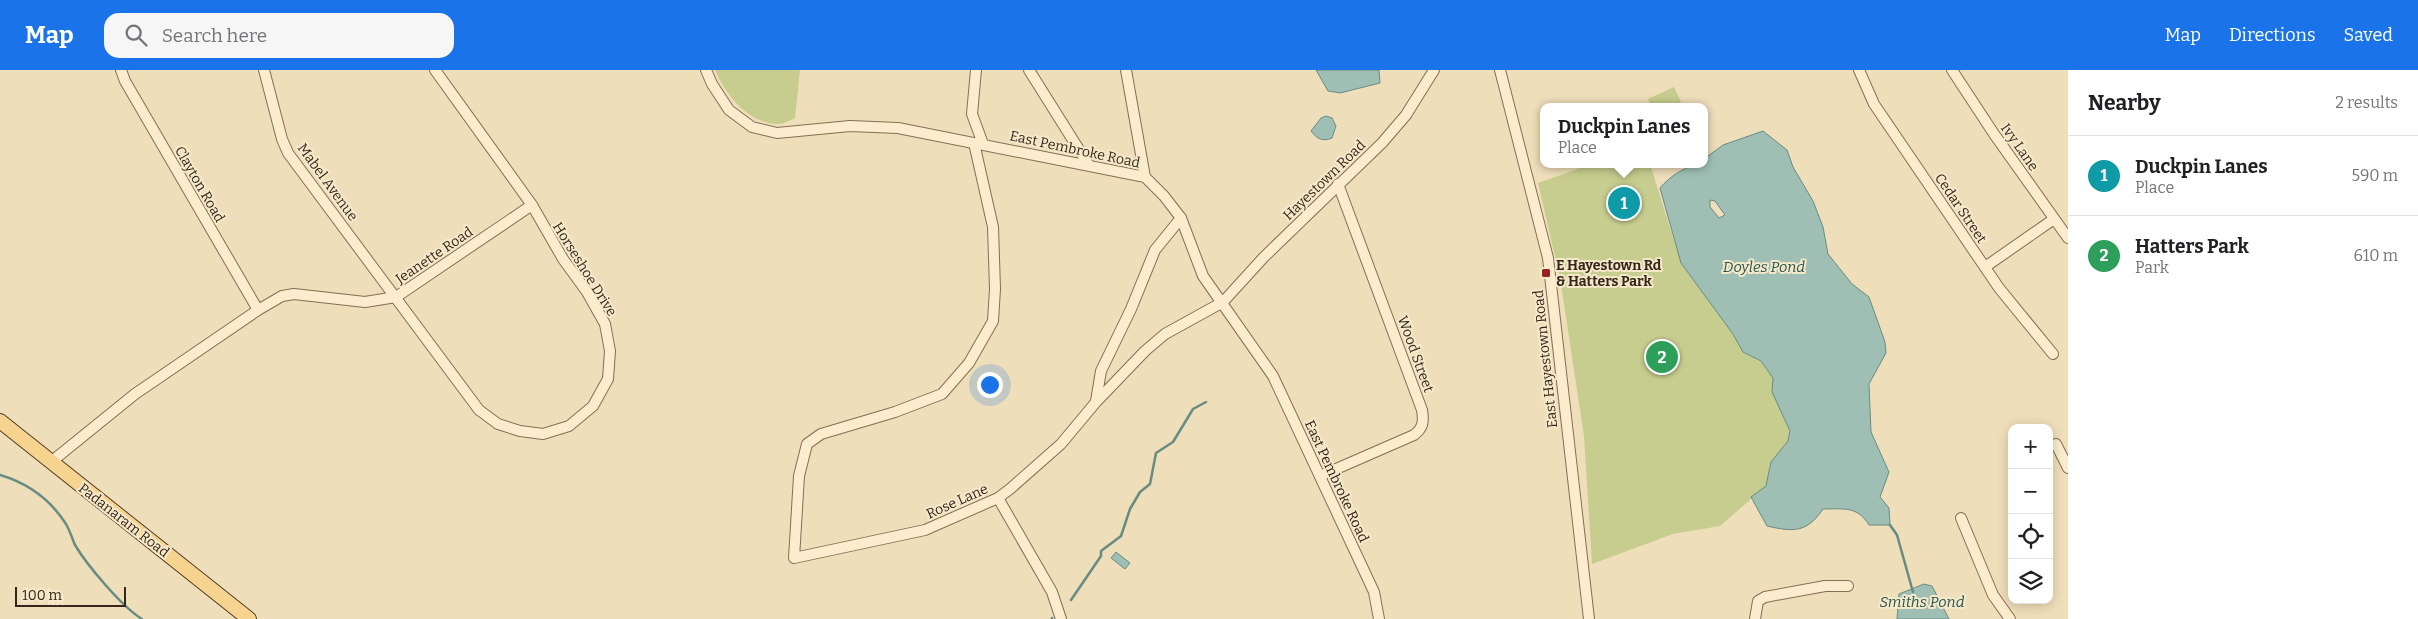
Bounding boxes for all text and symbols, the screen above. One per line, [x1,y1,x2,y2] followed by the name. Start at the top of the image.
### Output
[104,13,454,58] search box
[25,21,74,49] text: Map
[122,21,150,49] icon: search
[162,24,267,47] text: Search here
[2165,24,2201,46] text: Map
[2229,24,2316,46] text: Directions
[2344,24,2393,46] text: Saved
[2088,90,2161,116] text: Nearby
[2335,93,2398,112] text: 2 results
[1540,103,1708,168] popup
[1558,115,1690,138] text: Duckpin Lanes
[1997,120,2042,174] street label: Ivy Lane
[1008,127,1142,172] street label: East Pembroke Road
[1280,137,1369,224] street label: Hayestown Road
[1558,138,1597,157] text: Place
[294,140,361,224] street label: Mabel Avenue
[171,143,228,225] street label: Clayton Road
[2135,155,2268,178] text: Duckpin Lanes
[2101,166,2107,185] text: 1
[2352,166,2398,185] text: 590 m
[1931,170,1990,246] street label: Cedar Street
[2135,178,2174,197] text: Place
[1608,184,1640,222] pin: 1
[549,219,620,319] street label: Horseshoe Drive
[392,223,476,288] street label: Jeanette Road
[2135,235,2249,258] text: Hatters Park
[2099,246,2109,265] text: 2
[2354,246,2398,265] text: 610 m
[1556,257,1662,290] place label: E Hayestown Rd & Hatters Park
[1723,258,1805,276] water label: Doyles Pond
[2135,258,2169,277] text: Park
[1540,267,1552,279] marker: E Hayestown Rd & Hatters Park
[1530,289,1561,429] street label: East Hayestown Road
[1394,314,1437,395] street label: Wood Street
[1646,338,1678,376] pin: 2
[977,372,1003,398] your location
[1301,418,1372,545] street label: East Pembroke Road
[2008,424,2053,604] map controls
[2008,424,2053,469] button: +
[2008,469,2053,514] button: −
[75,480,172,561] street label: Padanaram Road
[924,480,991,523] street label: Rose Lane
[2008,514,2053,559] button: locate
[2008,559,2053,604] button: layers
[15,584,126,607] scale bar
[22,587,62,604] text: 100 m
[1880,593,1965,611] water label: Smiths Pond

